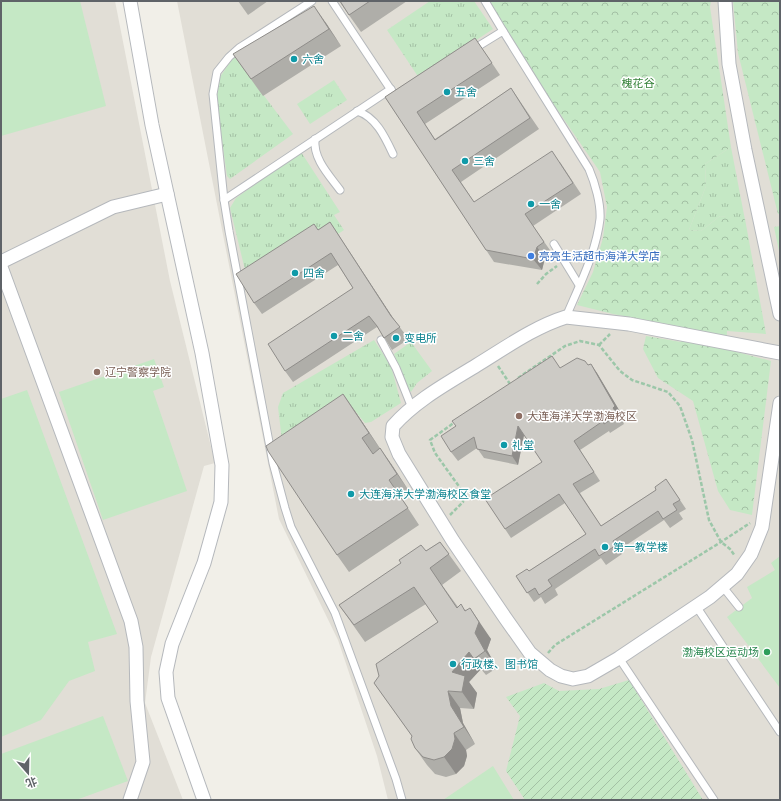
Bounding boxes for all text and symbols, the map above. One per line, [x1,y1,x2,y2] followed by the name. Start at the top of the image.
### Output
[302,52,324,66] place label: 六舍
[289,54,299,64] marker: 六舍
[622,76,655,90] park label: 槐花谷
[455,85,477,99] place label: 五舍
[442,87,452,97] marker: 五舍
[473,154,495,168] place label: 三舍
[460,156,470,166] marker: 三舍
[539,197,561,211] place label: 一舍
[526,199,536,209] marker: 一舍
[539,249,660,263] place label: 亮亮生活超市海洋大学店
[526,251,536,261] marker: 亮亮生活超市海洋大学店
[303,266,325,280] place label: 四舍
[290,268,300,278] marker: 四舍
[342,329,364,343] place label: 二舍
[329,331,339,341] marker: 二舍
[404,331,437,345] place label: 变电所
[391,333,401,343] marker: 变电所
[105,365,171,379] place label: 辽宁警察学院
[92,367,102,377] marker: 辽宁警察学院
[527,409,637,423] place label: 大连海洋大学渤海校区
[514,411,524,421] marker: 大连海洋大学渤海校区
[512,438,534,452] place label: 礼堂
[499,440,509,450] marker: 礼堂
[359,487,491,501] place label: 大连海洋大学渤海校区食堂
[346,489,356,499] marker: 大连海洋大学渤海校区食堂
[613,540,668,554] place label: 第一教学楼
[600,542,610,552] marker: 第一教学楼
[682,645,759,659] place label: 渤海校区运动场
[762,647,772,657] marker: 渤海校区运动场
[461,657,538,671] place label: 行政楼、图书馆
[448,659,458,669] marker: 行政楼、图书馆
[8,753,48,793] north arrow
[24,774,39,791] text: 北

